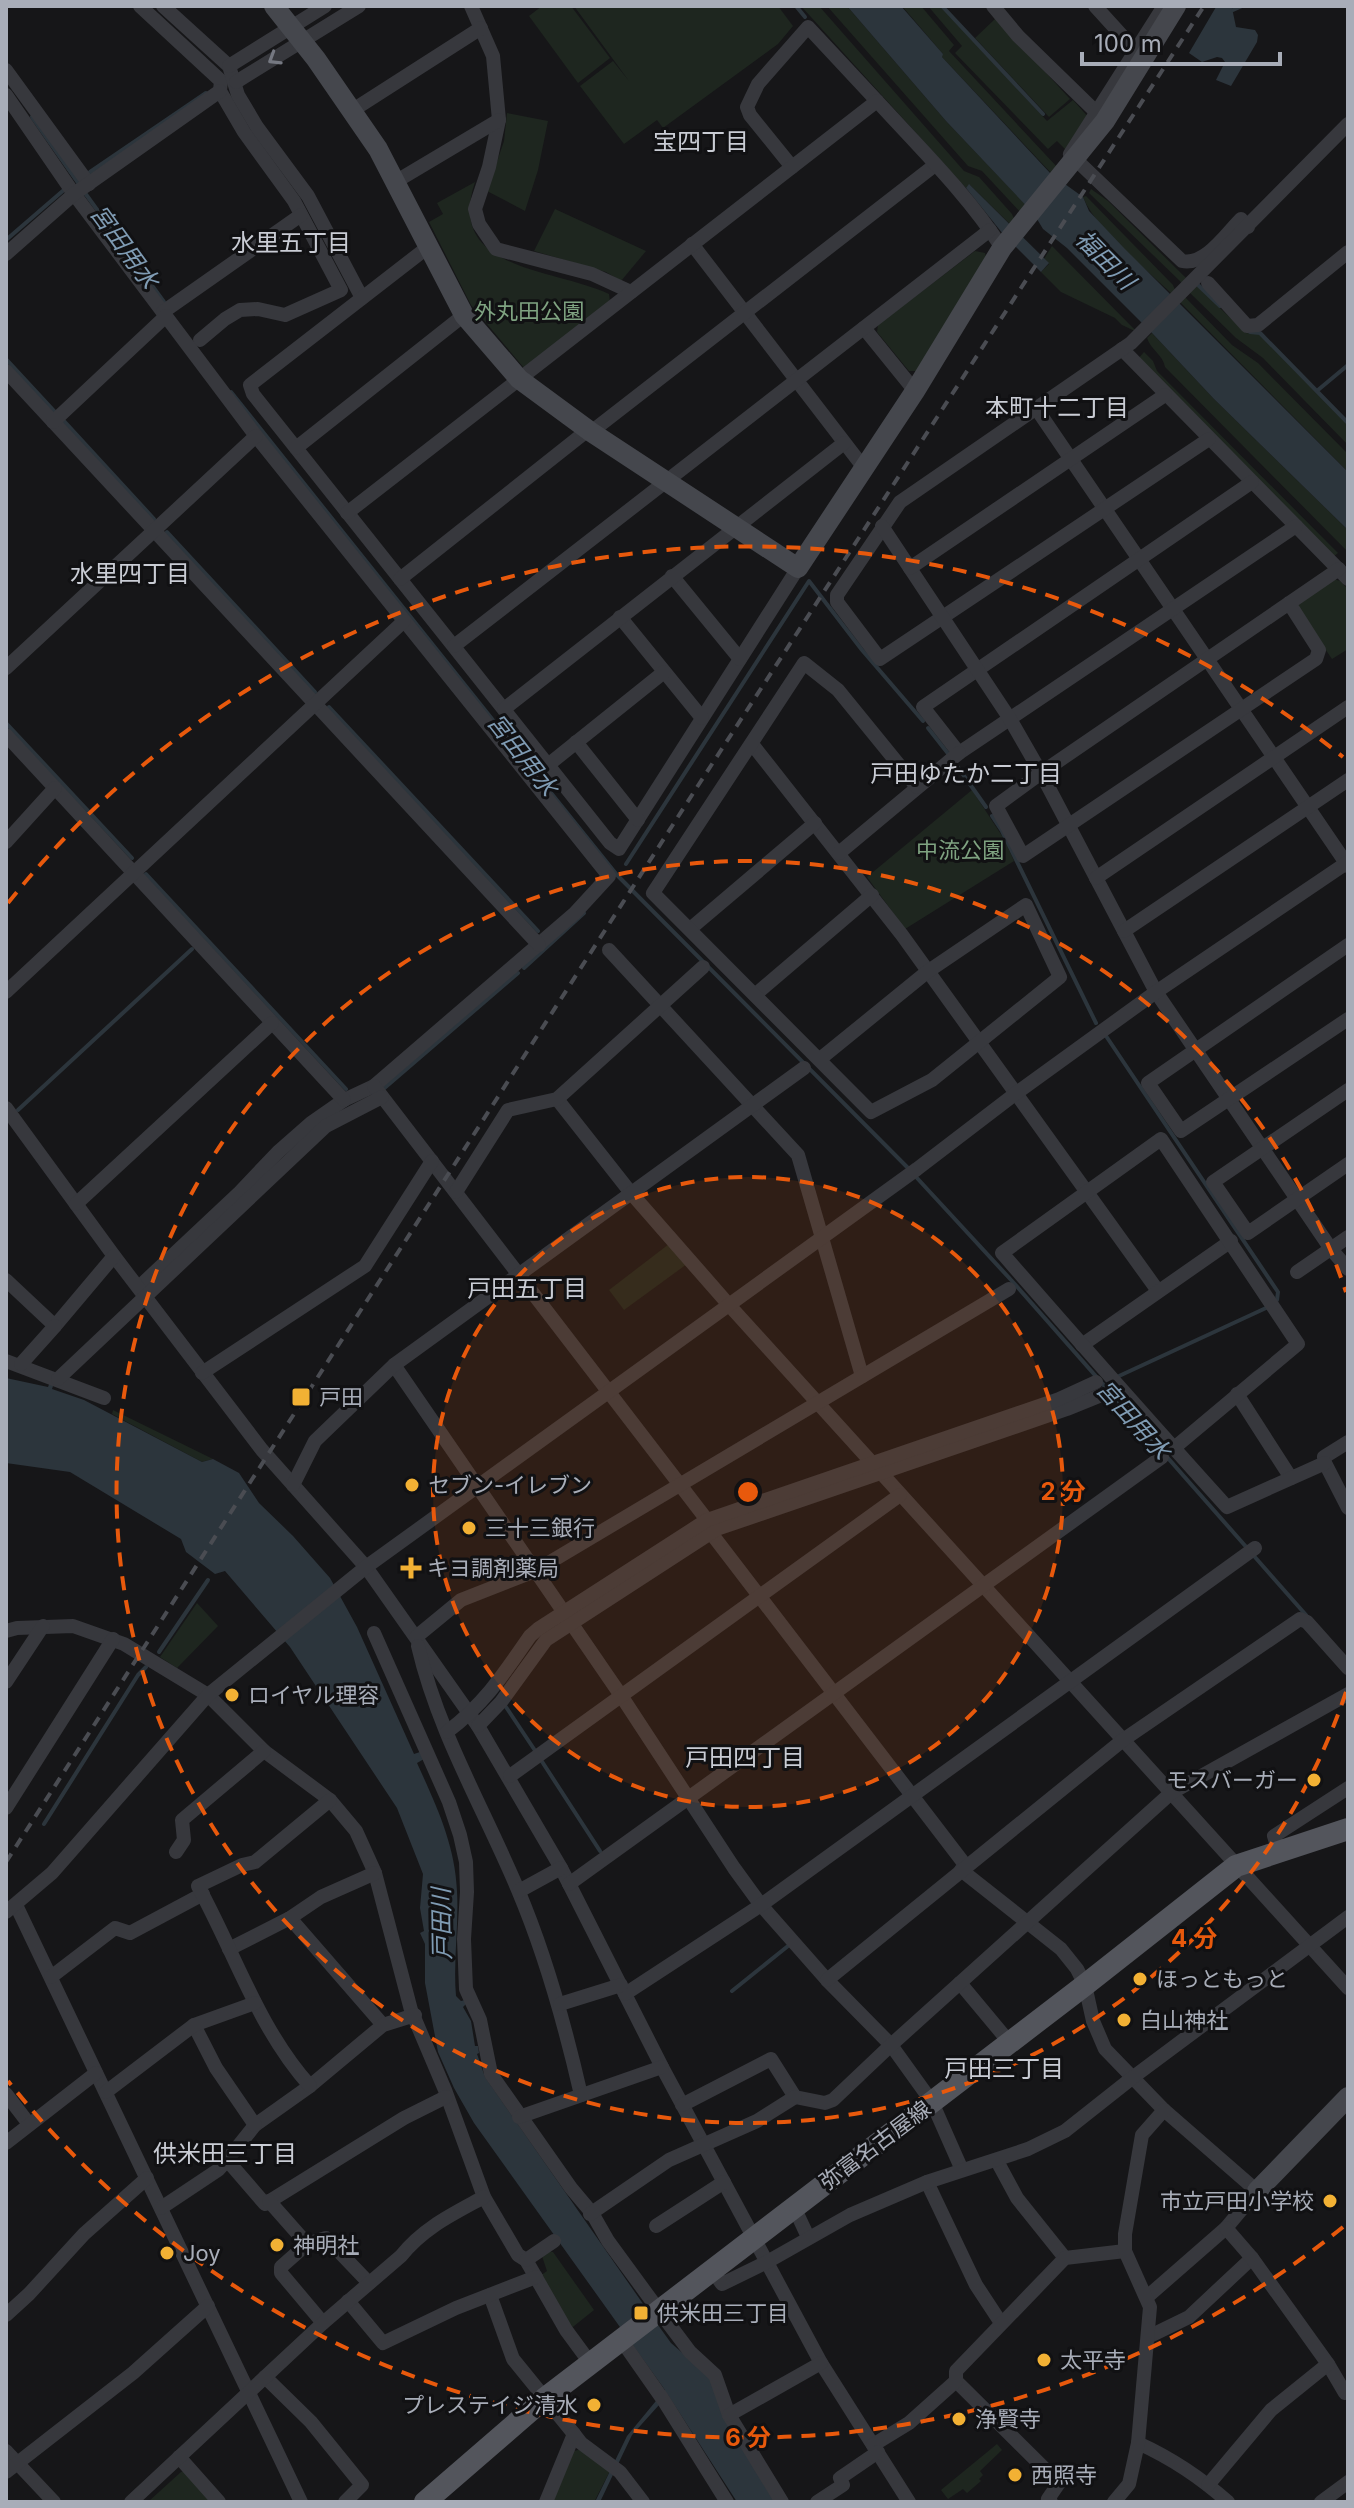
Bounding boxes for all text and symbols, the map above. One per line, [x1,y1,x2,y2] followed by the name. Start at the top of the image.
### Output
[1082,16,1280,66] scale bar
[1094,29,1162,58] text: 100 m
[268,49,282,64] one-way arrow
[653,127,749,156] district label: 宝四丁目
[84,199,166,296] water label: 宮田用水
[1070,224,1143,297] water label: 福田川
[231,228,351,257] district label: 水里五丁目
[474,298,584,324] park label: 外丸田公園
[985,393,1129,422] district label: 本町十二丁目
[70,559,190,588] district label: 水里四丁目
[481,708,565,804] water label: 宮田用水
[870,759,1062,788] district label: 戸田ゆたか二丁目
[916,837,1004,863] park label: 中流公園
[467,1274,587,1303] district label: 戸田五丁目
[1090,1374,1178,1467] water label: 宮田用水
[319,1384,363,1410] place label: 戸田
[290,1386,312,1408] marker: 戸田
[428,1472,592,1498] place label: セブン-イレブン
[403,1476,421,1494] marker: セブン-イレブン
[1041,1477,1085,1506] text: 2 分
[734,1478,762,1506] centre of rings
[485,1515,595,1541] place label: 三十三銀行
[460,1519,478,1537] marker: 三十三銀行
[427,1555,559,1581] place label: キヨ調剤薬局
[402,1559,420,1577] marker: キヨ調剤薬局
[248,1682,379,1708] place label: ロイヤル理容
[223,1686,241,1704] marker: ロイヤル理容
[685,1743,805,1772] district label: 戸田四丁目
[1166,1767,1298,1793] place label: モスバーガー
[1305,1771,1323,1789] marker: モスバーガー
[426,1885,457,1960] water label: 戸田川
[1171,1924,1217,1953] text: 4 分
[1156,1966,1288,1992] place label: ほっともっと
[1131,1970,1149,1988] marker: ほっともっと
[1140,2007,1228,2033] place label: 白山神社
[1115,2011,1133,2029] marker: 白山神社
[944,2054,1064,2083] district label: 戸田三丁目
[814,2095,936,2195] street label: 弥富名古屋線
[153,2139,297,2168] district label: 供米田三丁目
[1160,2188,1314,2214] place label: 市立戸田小学校
[1321,2192,1339,2210] marker: 市立戸田小学校
[293,2232,359,2258] place label: 神明社
[268,2236,286,2254] marker: 神明社
[183,2240,221,2266] place label: Joy
[158,2244,176,2262] marker: Joy
[657,2300,789,2326] place label: 供米田三丁目
[632,2304,650,2322] marker: 供米田三丁目
[1060,2347,1126,2373] place label: 太平寺
[1035,2351,1053,2369] marker: 太平寺
[402,2392,578,2418] place label: プレステイジ清水
[585,2396,603,2414] marker: プレステイジ清水
[975,2406,1041,2432] place label: 浄賢寺
[950,2410,968,2428] marker: 浄賢寺
[725,2423,771,2452] text: 6 分
[1031,2462,1097,2488] place label: 西照寺
[1006,2466,1024,2484] marker: 西照寺

